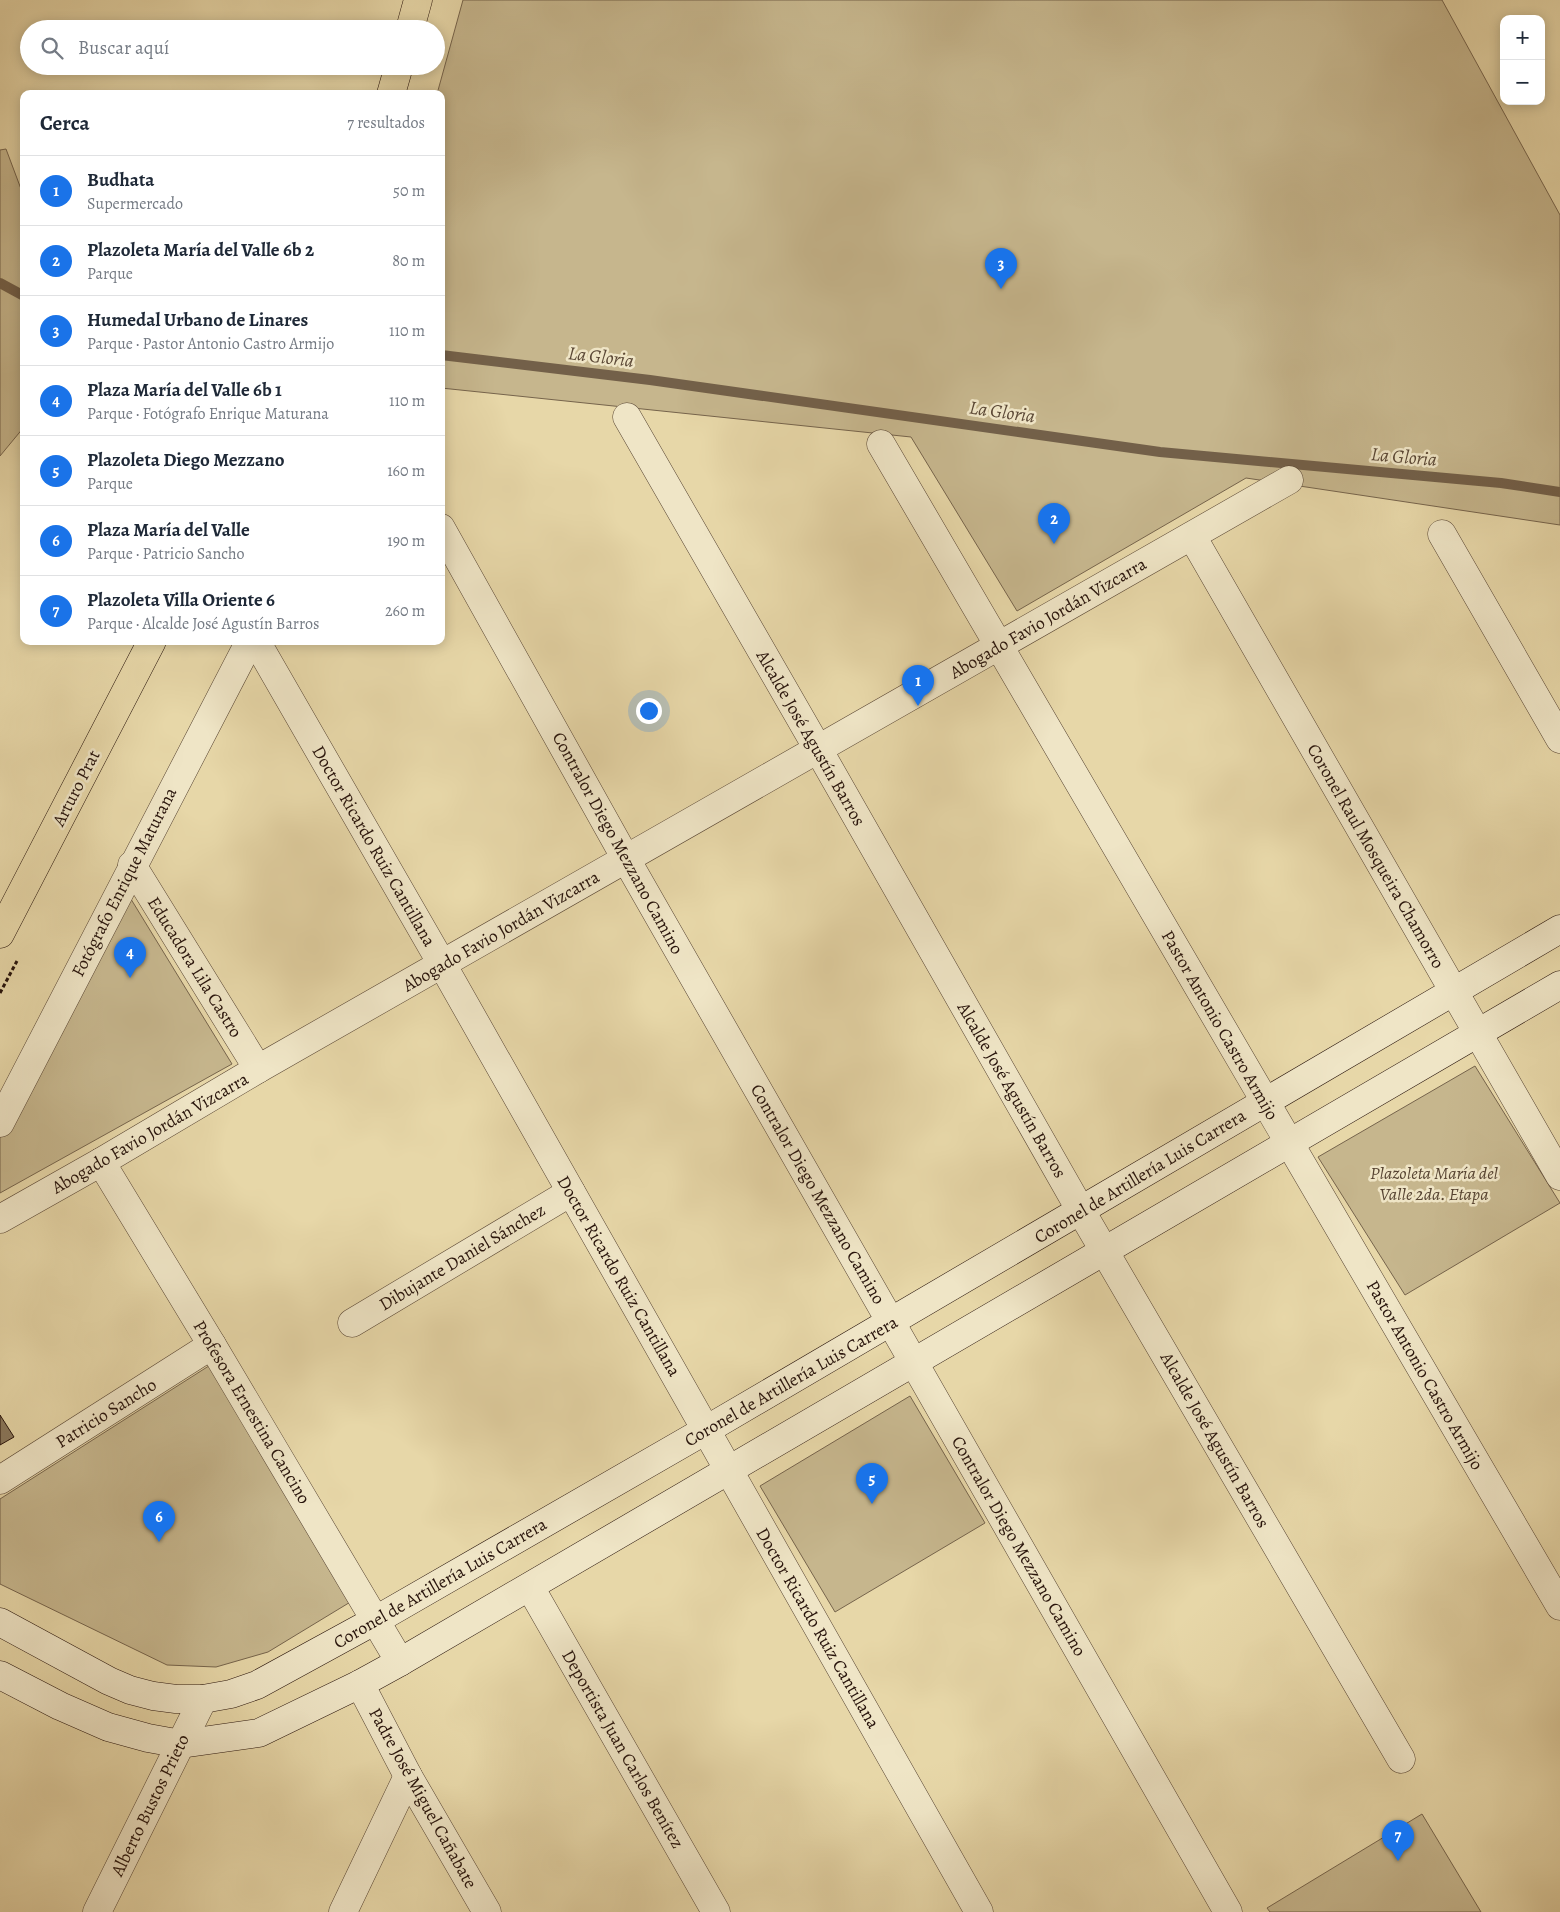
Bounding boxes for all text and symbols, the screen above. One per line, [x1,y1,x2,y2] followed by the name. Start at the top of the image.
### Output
[1500,15,1545,105] map controls
[1500,15,1545,60] button: +
[20,20,445,75] search box
[38,34,66,62] icon: search
[78,35,169,61] text: Buscar aquí
[1500,60,1545,105] button: −
[40,109,90,137] text: Cerca
[347,112,425,134] text: 7 resultados
[87,167,154,193] text: Budhata
[53,180,59,202] text: 1
[393,180,425,202] text: 50 m
[87,193,183,215] text: Supermercado
[87,237,314,263] text: Plazoleta María del Valle 6b 2
[985,248,1017,289] pin: 3
[52,250,60,272] text: 2
[392,250,425,272] text: 80 m
[87,263,133,285] text: Parque
[87,307,308,333] text: Humedal Urbano de Linares
[53,320,59,342] text: 3
[389,320,425,342] text: 110 m
[87,333,334,355] text: Parque · Pastor Antonio Castro Armijo
[567,340,636,374] water label: La Gloria
[87,377,282,403] text: Plaza María del Valle 6b 1
[52,390,60,412] text: 4
[389,390,425,412] text: 110 m
[968,395,1037,429] water label: La Gloria
[87,403,329,425] text: Parque · Fotógrafo Enrique Maturana
[1370,441,1438,473] water label: La Gloria
[87,447,285,473] text: Plazoleta Diego Mezzano
[53,460,59,482] text: 5
[387,460,425,482] text: 160 m
[87,473,133,495] text: Parque
[1038,503,1070,544] pin: 2
[87,517,250,543] text: Plaza María del Valle
[52,530,60,552] text: 6
[387,530,425,552] text: 190 m
[87,543,245,565] text: Parque · Patricio Sancho
[944,551,1151,685] street label: Abogado Favio Jordán Vizcarra
[87,587,275,613] text: Plazoleta Villa Oriente 6
[53,600,59,622] text: 7
[385,600,425,622] text: 260 m
[87,613,319,635] text: Parque · Alcalde José Agustín Barros
[750,645,871,830] street label: Alcalde José Agustín Barros
[902,665,934,706] pin: 1
[636,698,662,724] your location
[547,728,689,958] street label: Contralor Diego Mezzano Camino
[1302,739,1450,973] street label: Coronel Raul Mosqueira Chamorro
[307,741,442,951] street label: Doctor Ricardo Ruiz Cantillana
[46,746,106,831] street label: Arturo Prat
[66,783,183,981] street label: Fotógrafo Enrique Maturana
[397,864,604,998] street label: Abogado Favio Jordán Vizcarra
[142,892,248,1042] street label: Educadora Lila Castro
[1156,926,1284,1124] street label: Pastor Antonio Castro Armijo
[114,937,146,978] pin: 4
[951,997,1072,1182] street label: Alcalde José Agustín Barros
[46,1066,253,1200] street label: Abogado Favio Jordán Vizcarra
[745,1079,891,1309] street label: Contralor Diego Mezzano Camino
[1030,1103,1251,1249] street label: Coronel de Artillería Luis Carrera
[1370,1161,1499,1206] park label: Plazoleta María del Valle 2da. Etapa
[552,1171,687,1381] street label: Doctor Ricardo Ruiz Cantillana
[374,1198,550,1316] street label: Dibujante Daniel Sánchez
[1361,1276,1489,1474] street label: Pastor Antonio Castro Armijo
[680,1310,903,1452] street label: Coronel de Artillería Luis Carrera
[188,1316,316,1508] street label: Profesora Ernestina Cancino
[1154,1347,1275,1532] street label: Alcalde José Agustín Barros
[51,1372,161,1454] street label: Patricio Sancho
[946,1431,1092,1661] street label: Contralor Diego Mezzano Camino
[856,1463,888,1504] pin: 5
[143,1501,175,1542] pin: 6
[329,1512,552,1654] street label: Coronel de Artillería Luis Carrera
[751,1523,886,1733] street label: Doctor Ricardo Ruiz Cantillana
[556,1645,690,1853] street label: Deportista Juan Carlos Benítez
[363,1703,483,1893] street label: Padre José Miguel Cañabate
[105,1730,195,1881] street label: Alberto Bustos Prieto
[1382,1820,1414,1861] pin: 7

